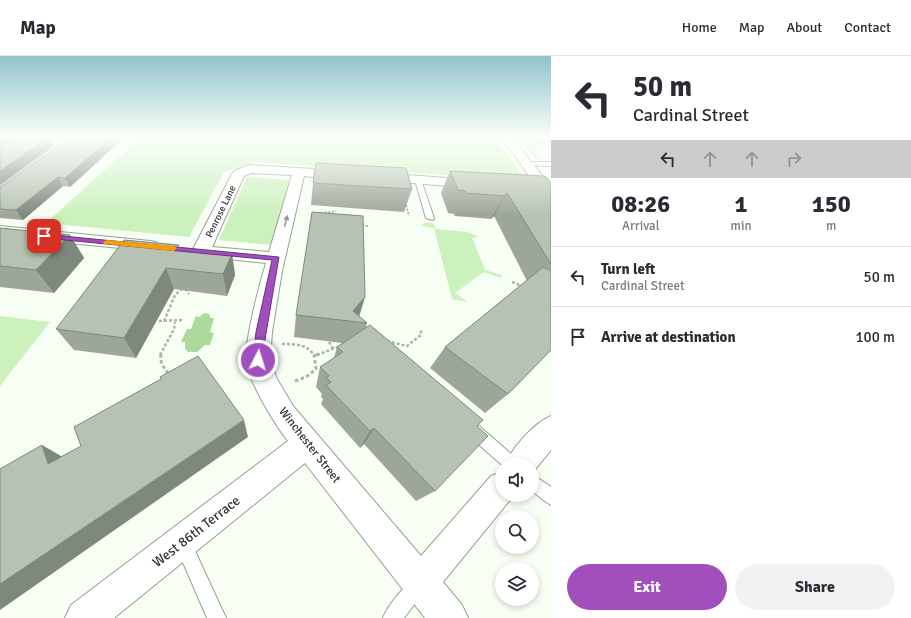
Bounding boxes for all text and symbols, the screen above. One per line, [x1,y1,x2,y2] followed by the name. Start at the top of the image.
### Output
[20,16,56,40] text: Map
[682,19,717,36] text: Home
[739,19,764,36] text: Map
[786,19,822,36] text: About
[844,19,891,36] text: Contact
[633,70,692,104] text: 50 m
[567,72,619,124] icon: left
[633,104,749,126] text: Cardinal Street
[657,148,679,170] icon: left
[699,148,721,170] icon: ahead
[741,148,763,170] icon: ahead
[783,148,805,170] icon: right
[203,183,239,240] street label: Penrose Lane
[611,189,670,219] text: 08:26
[735,189,747,219] text: 1
[812,189,851,219] text: 150
[284,214,290,227] one-way arrow
[622,218,659,234] text: Arrival
[731,218,752,234] text: min
[826,218,836,234] text: m
[27,219,61,253] pin
[33,225,55,247] icon: arrive
[601,260,655,278] text: Turn left
[567,266,589,288] icon: left
[864,268,895,286] text: 50 m
[601,278,685,294] text: Cardinal Street
[567,326,589,348] icon: arrive
[601,328,736,346] text: Arrive at destination
[855,328,895,346] text: 100 m
[237,339,279,381] position arrow
[275,404,344,486] street label: Winchester Street
[495,458,539,606] map controls
[495,458,539,502] button: sound
[149,492,244,571] street label: West 86th Terrace
[495,510,539,554] button: search
[495,562,539,606] button: layers
[567,564,727,610] button: Exit
[735,564,895,610] button: Share

